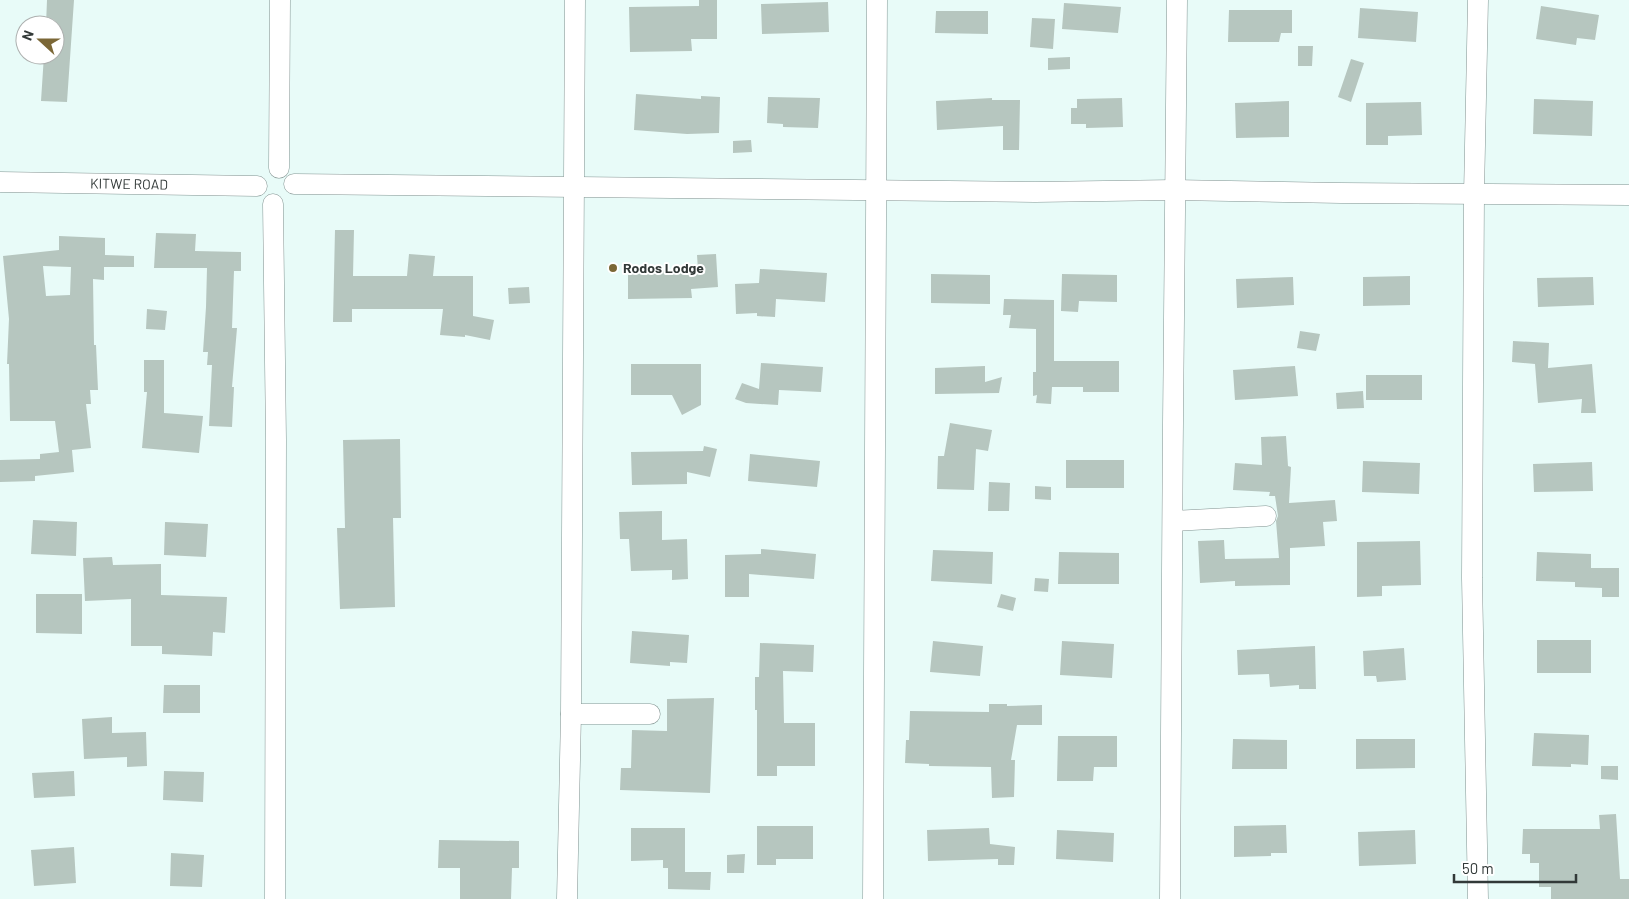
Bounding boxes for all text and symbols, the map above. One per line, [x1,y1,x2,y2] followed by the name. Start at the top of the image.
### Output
[15,15,65,65] north arrow
[18,28,37,43] text: N
[90,174,168,193] street label: KITWE ROAD
[623,259,704,276] place label: Rodos Lodge
[607,262,619,274] marker: Rodos Lodge
[1454,852,1576,884] scale bar
[1462,859,1494,877] text: 50 m

